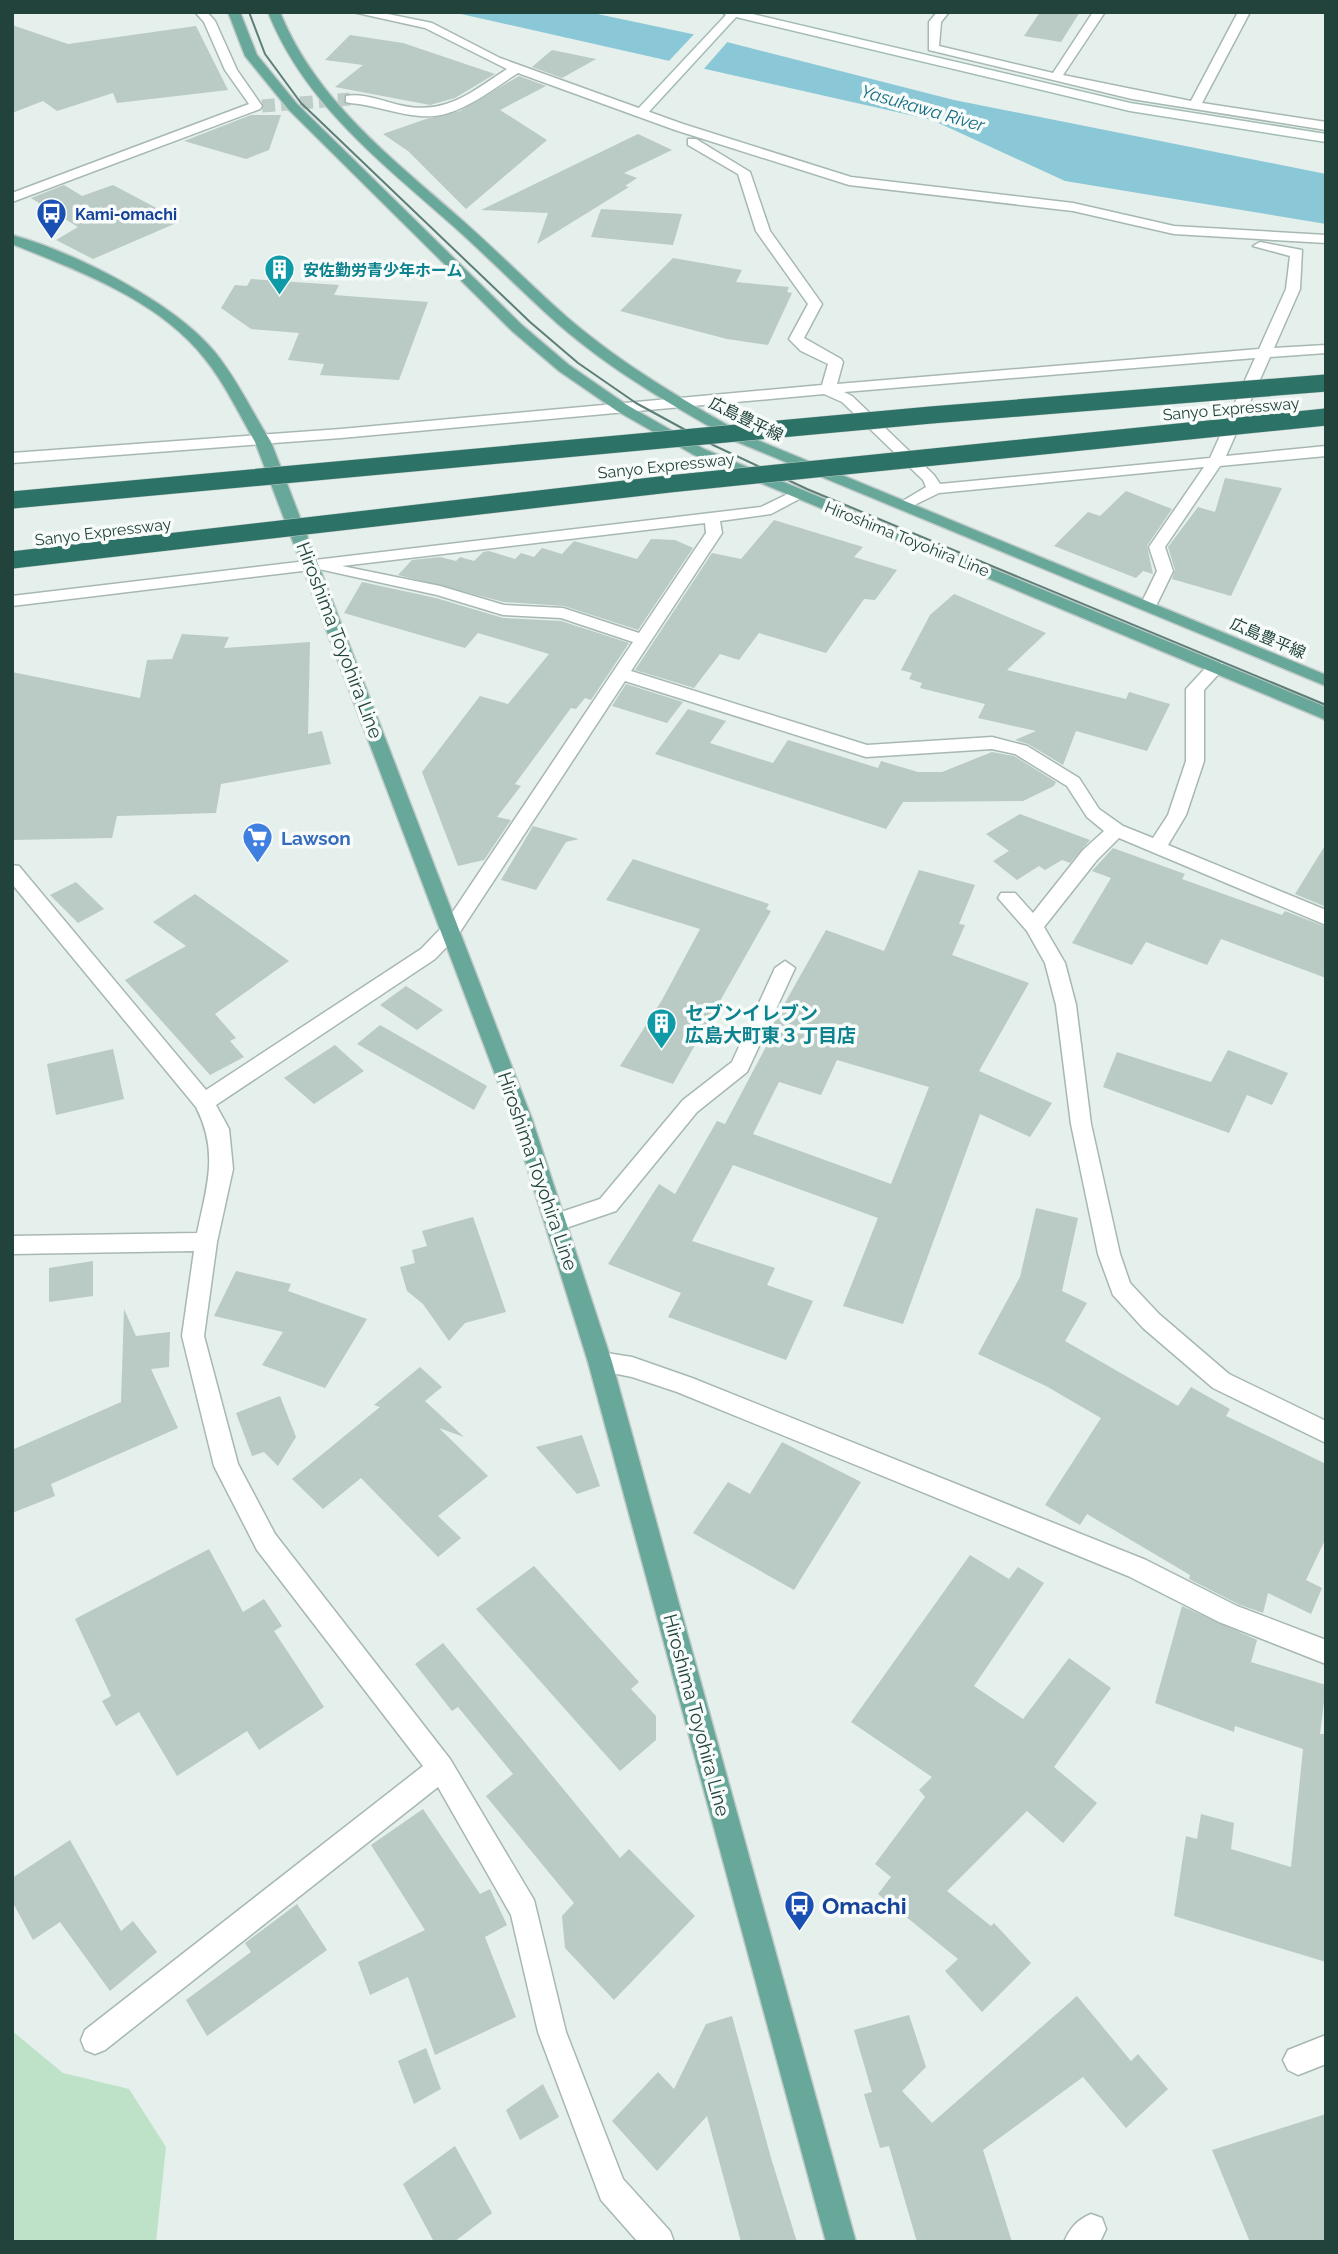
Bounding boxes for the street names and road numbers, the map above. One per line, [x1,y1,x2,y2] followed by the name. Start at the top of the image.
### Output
[706,393,786,445] street label: 広島豊平線
[1162,394,1301,424] street label: Sanyo Expressway
[597,449,736,483] street label: Sanyo Expressway
[822,497,992,581] street label: Hiroshima Toyohira Line
[34,514,173,550] street label: Sanyo Expressway
[292,539,388,741] street label: Hiroshima Toyohira Line
[1227,614,1309,662] street label: 広島豊平線
[494,1069,582,1273] street label: Hiroshima Toyohira Line
[659,1611,735,1819] street label: Hiroshima Toyohira Line

